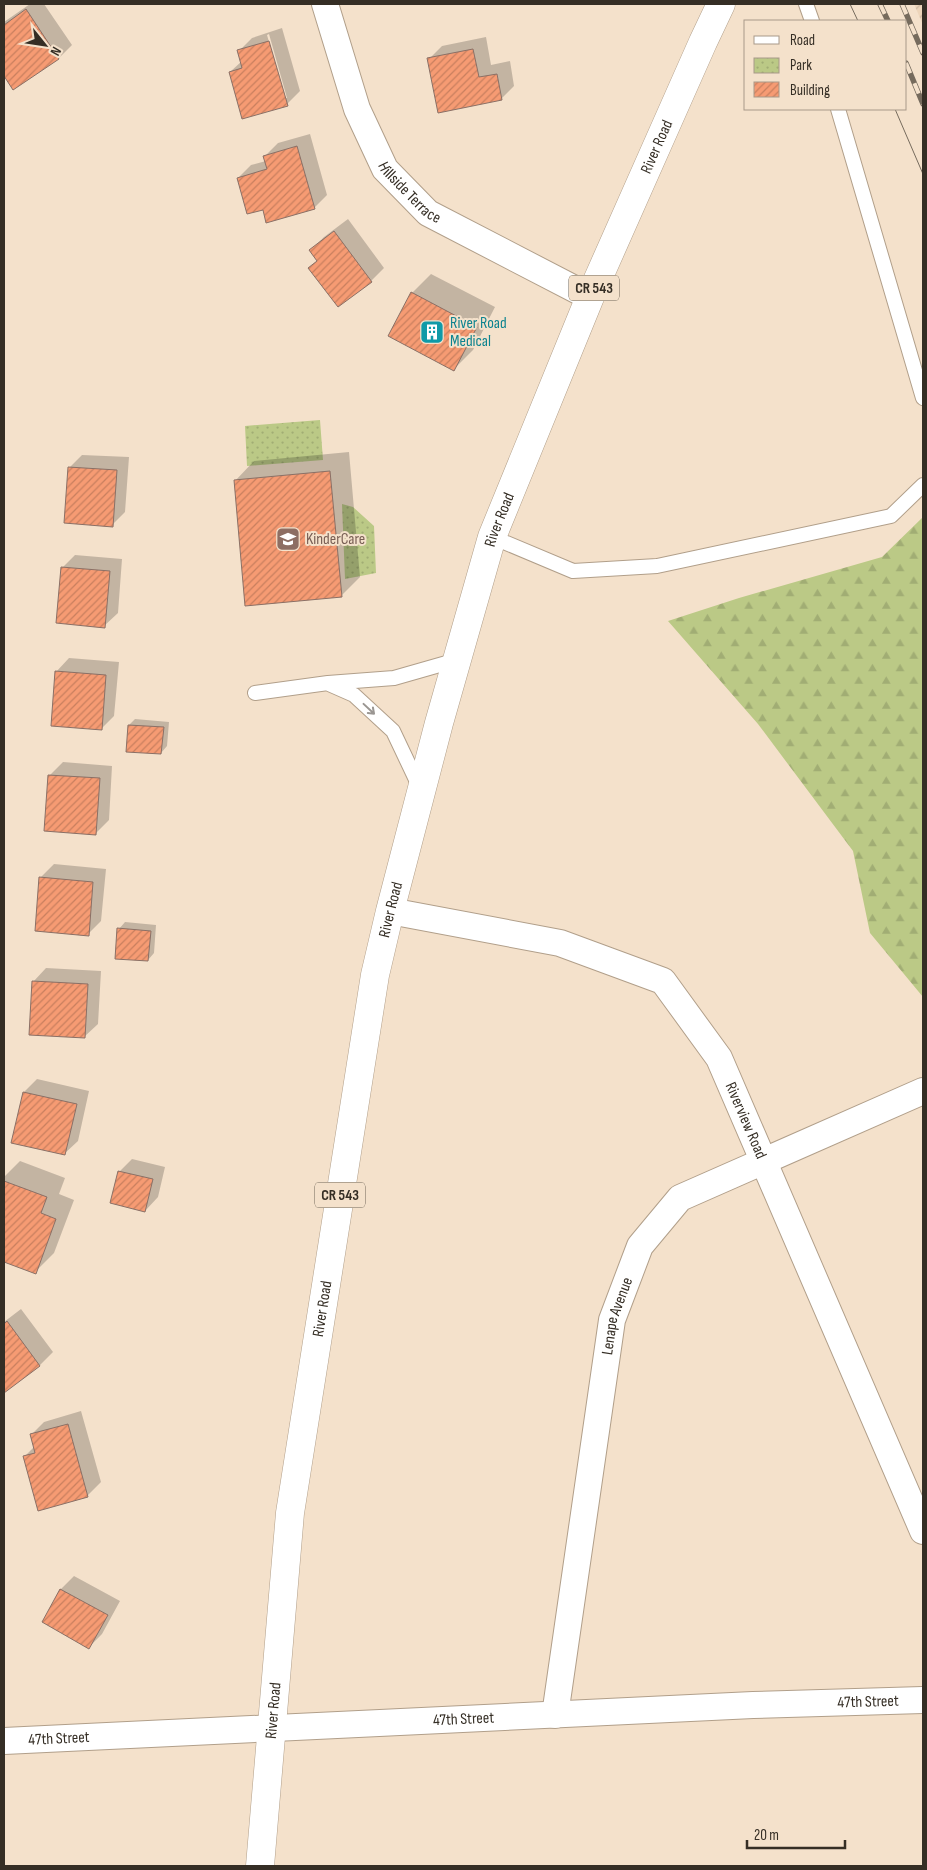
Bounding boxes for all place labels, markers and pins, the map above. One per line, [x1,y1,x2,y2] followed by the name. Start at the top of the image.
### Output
[450,314,507,351] place label: River Road Medical
[419,319,445,345] building icon: River Road Medical
[275,526,301,552] school or university icon: KinderCare
[306,530,365,549] place label: KinderCare

